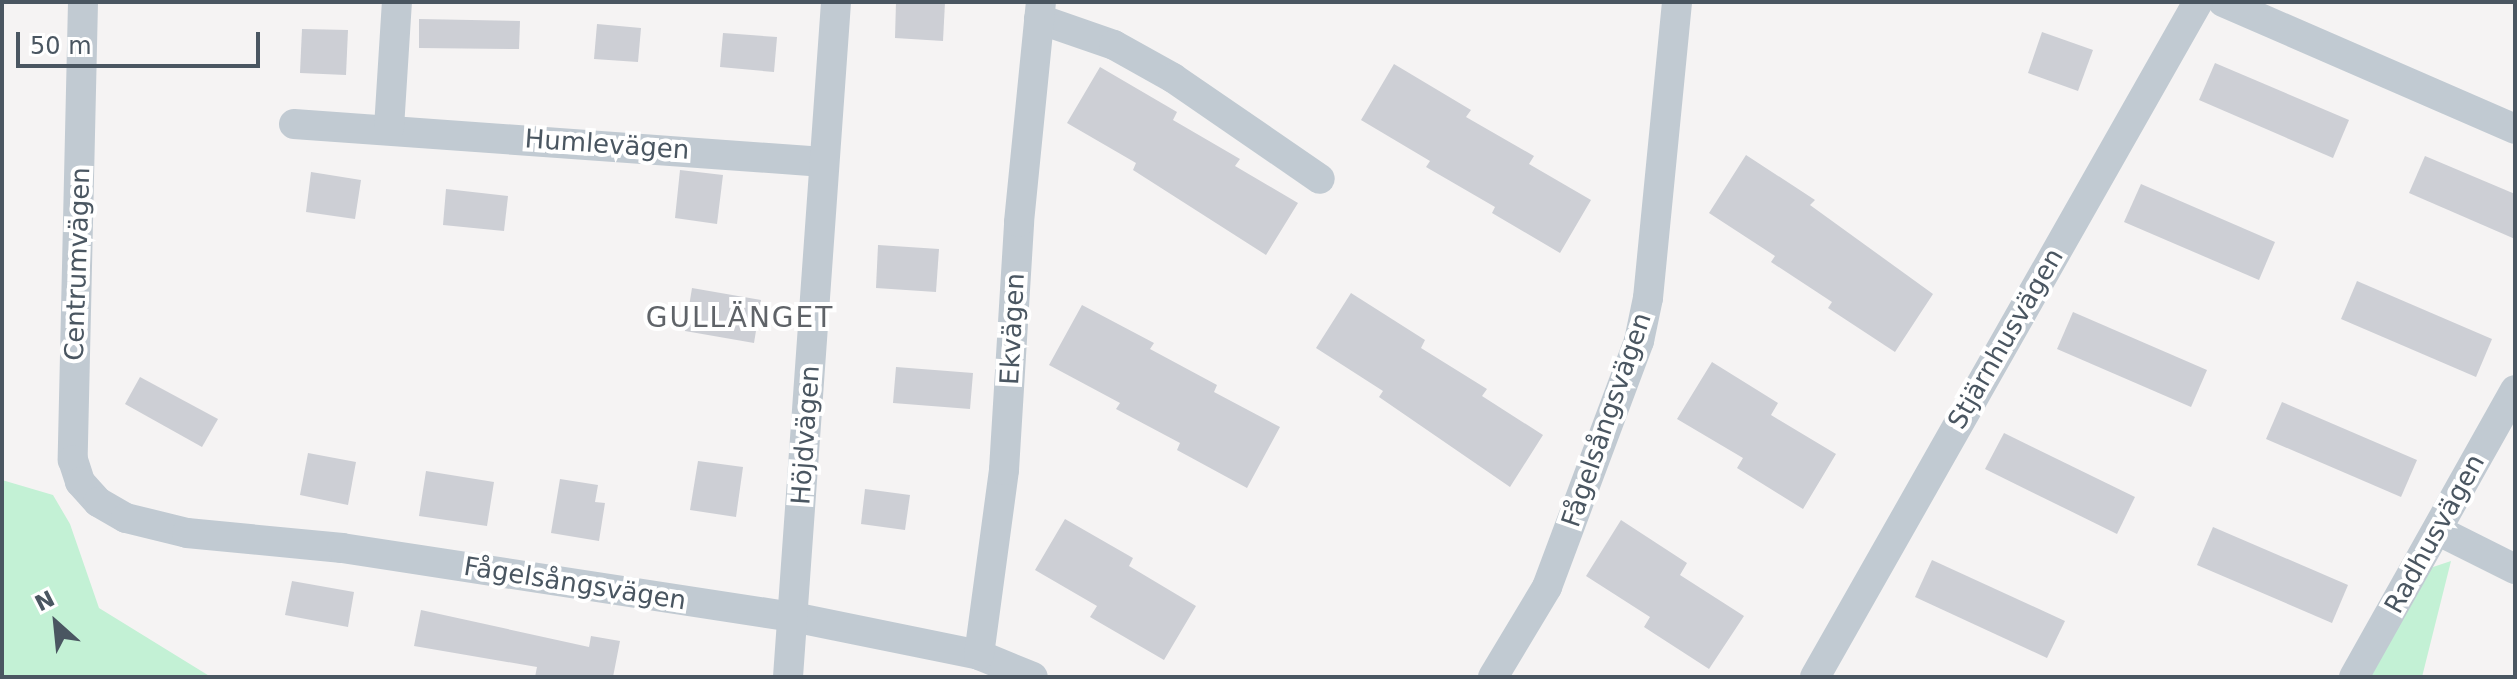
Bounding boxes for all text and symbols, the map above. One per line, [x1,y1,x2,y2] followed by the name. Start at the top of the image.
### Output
[20,16,264,66] scale bar
[30,32,92,60] text: 50 m
[524,124,690,166] street label: Humlevägen
[59,167,97,361] street label: Centrumvägen
[1942,243,2070,435] street label: Stjärnhusvägen
[994,272,1032,386] street label: Ekvägen
[646,301,834,335] district label: GULLÄNGET
[1556,309,1658,531] street label: Fågelsångsvägen
[786,364,826,506] street label: Höjdvägen
[2379,449,2491,619] street label: Radhusvägen
[462,551,688,617] street label: Fågelsångsvägen
[16,583,96,663] north arrow
[31,586,59,616] text: N

